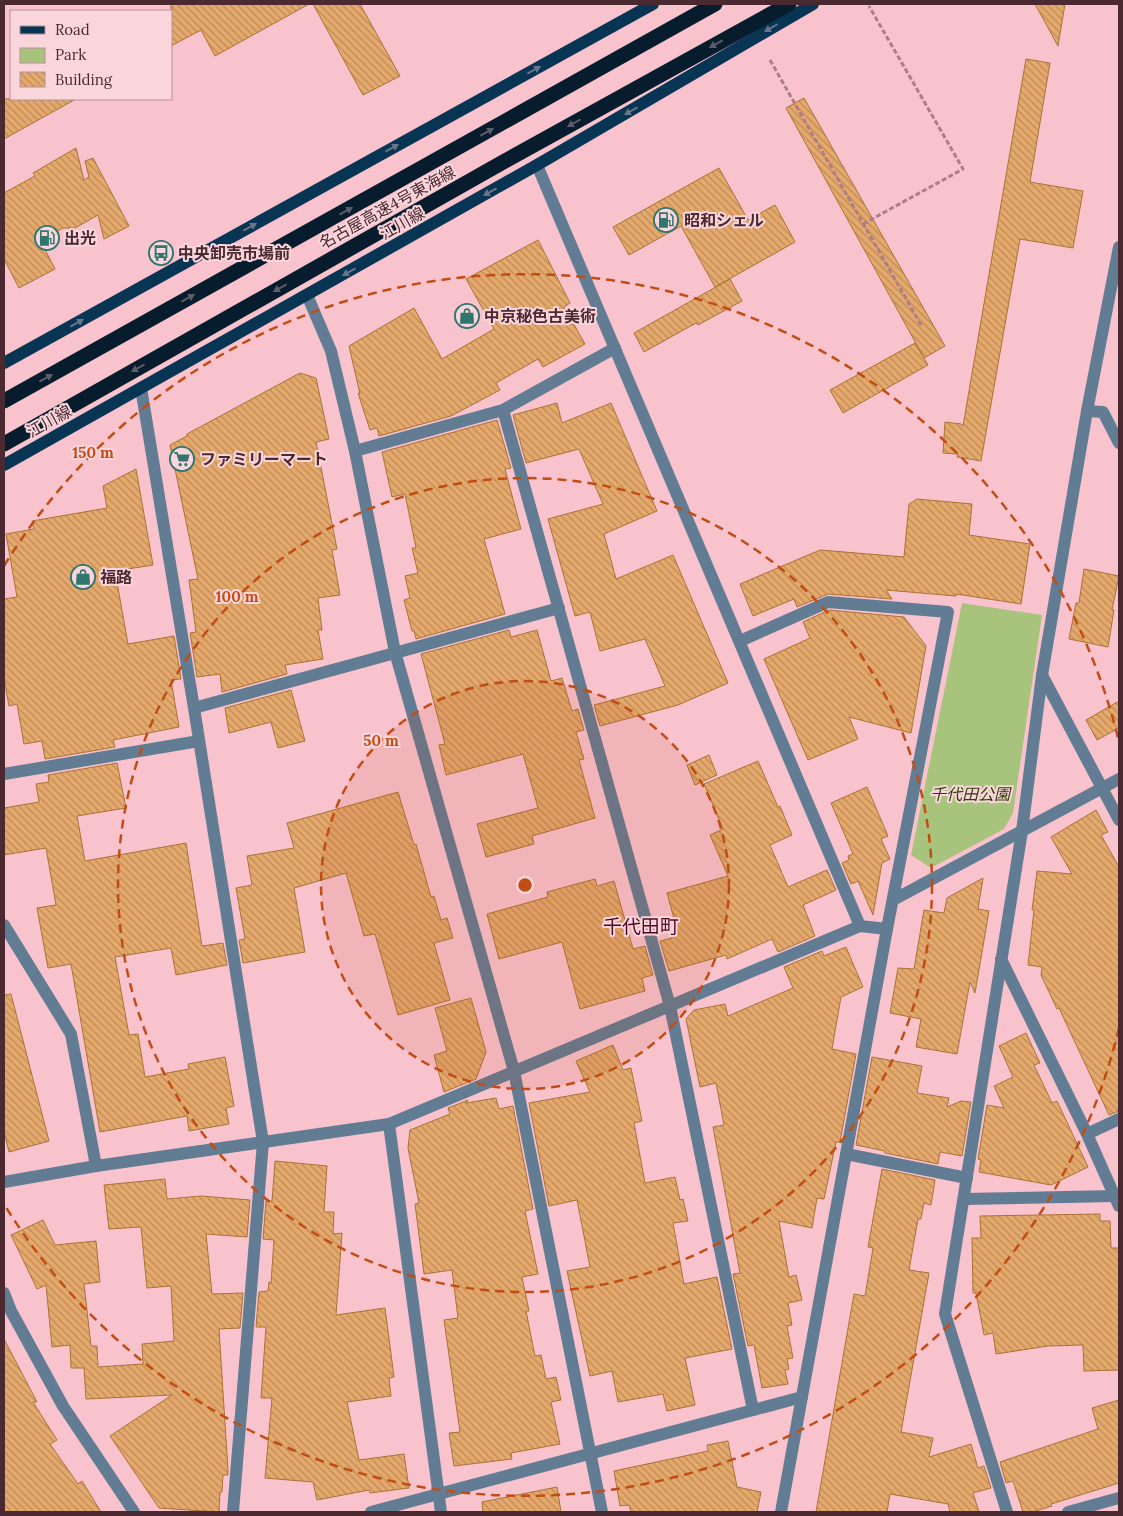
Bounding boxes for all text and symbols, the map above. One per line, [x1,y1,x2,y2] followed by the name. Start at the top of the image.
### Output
[10,10,172,100] legend
[55,20,90,39] text: Road
[764,24,778,33] one-way arrow
[709,40,723,48] one-way arrow
[55,45,86,64] text: Park
[528,65,541,74] one-way arrow
[55,70,113,89] text: Building
[624,106,637,115] one-way arrow
[566,119,581,127] one-way arrow
[481,127,494,136] one-way arrow
[385,144,399,153] one-way arrow
[315,161,459,253] street label: 名古屋高速4号東海線
[483,188,498,196] one-way arrow
[376,203,428,243] street label: 江川線
[338,207,353,215] one-way arrow
[653,207,679,233] fuel station icon: 昭和シェル
[684,210,764,230] place label: 昭和シェル
[243,223,257,231] one-way arrow
[34,225,60,251] fuel station icon: 出光
[64,228,96,248] place label: 出光
[148,240,174,266] bus stop icon: 中央卸売市場前
[178,243,290,263] place label: 中央卸売市場前
[342,267,355,276] one-way arrow
[272,284,287,292] one-way arrow
[182,294,195,303] one-way arrow
[454,303,480,329] shop icon: 中京秘色古美術
[484,306,596,326] place label: 中京秘色古美術
[70,318,84,327] one-way arrow
[131,364,145,372] one-way arrow
[40,373,53,382] one-way arrow
[23,401,75,441] street label: 江川線
[72,443,114,462] text: 150 m
[169,446,195,472] supermarket icon: ファミリーマート
[200,449,328,469] place label: ファミリーマート
[70,564,96,590] shop icon: 福路
[100,567,132,587] place label: 福路
[216,587,259,606] text: 100 m
[363,731,399,750] text: 50 m
[930,784,1012,804] park label: 千代田公園
[516,876,534,894] centre of rings
[603,914,679,938] district label: 千代田町

